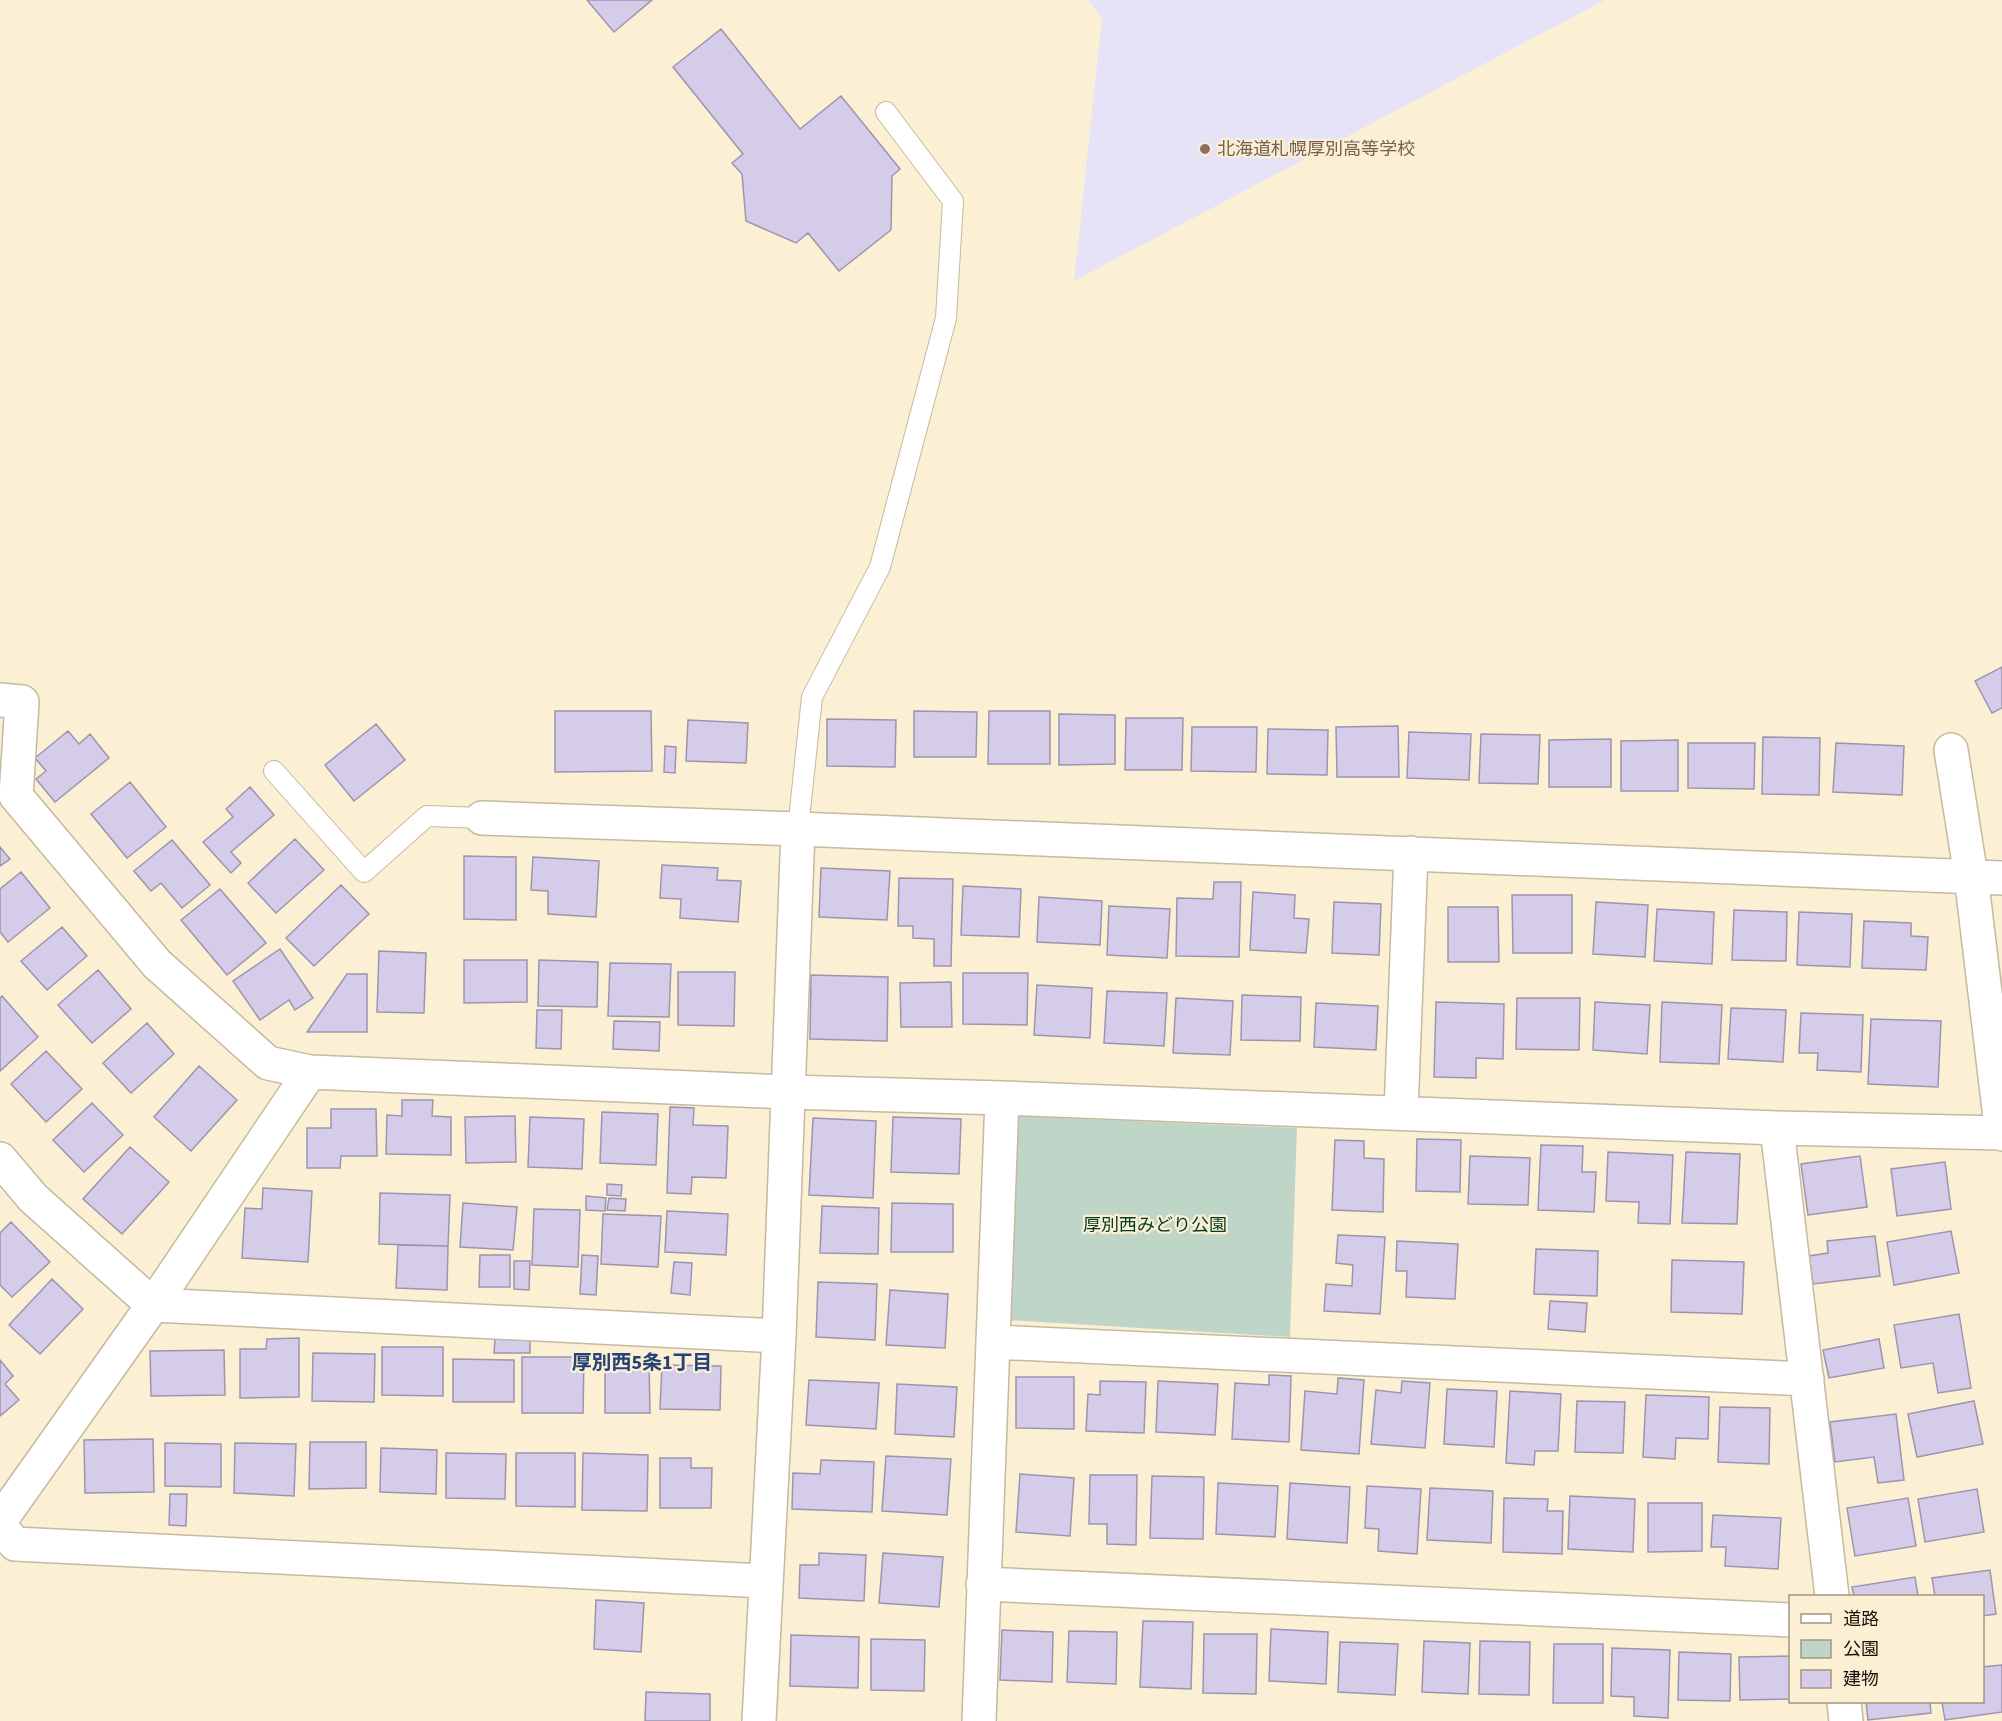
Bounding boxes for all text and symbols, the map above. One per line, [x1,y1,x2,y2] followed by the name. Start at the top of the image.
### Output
[1217,137,1415,162] place label: 北海道札幌厚別高等学校
[1198,142,1212,156] marker: 北海道札幌厚別高等学校
[1083,1213,1227,1238] park label: 厚別西みどり公園
[571,1349,713,1377] district label: 厚別西5条1丁目
[1789,1595,1984,1703] legend
[1843,1607,1879,1632] text: 道路
[1843,1637,1879,1662] text: 公園
[1843,1667,1879,1692] text: 建物

